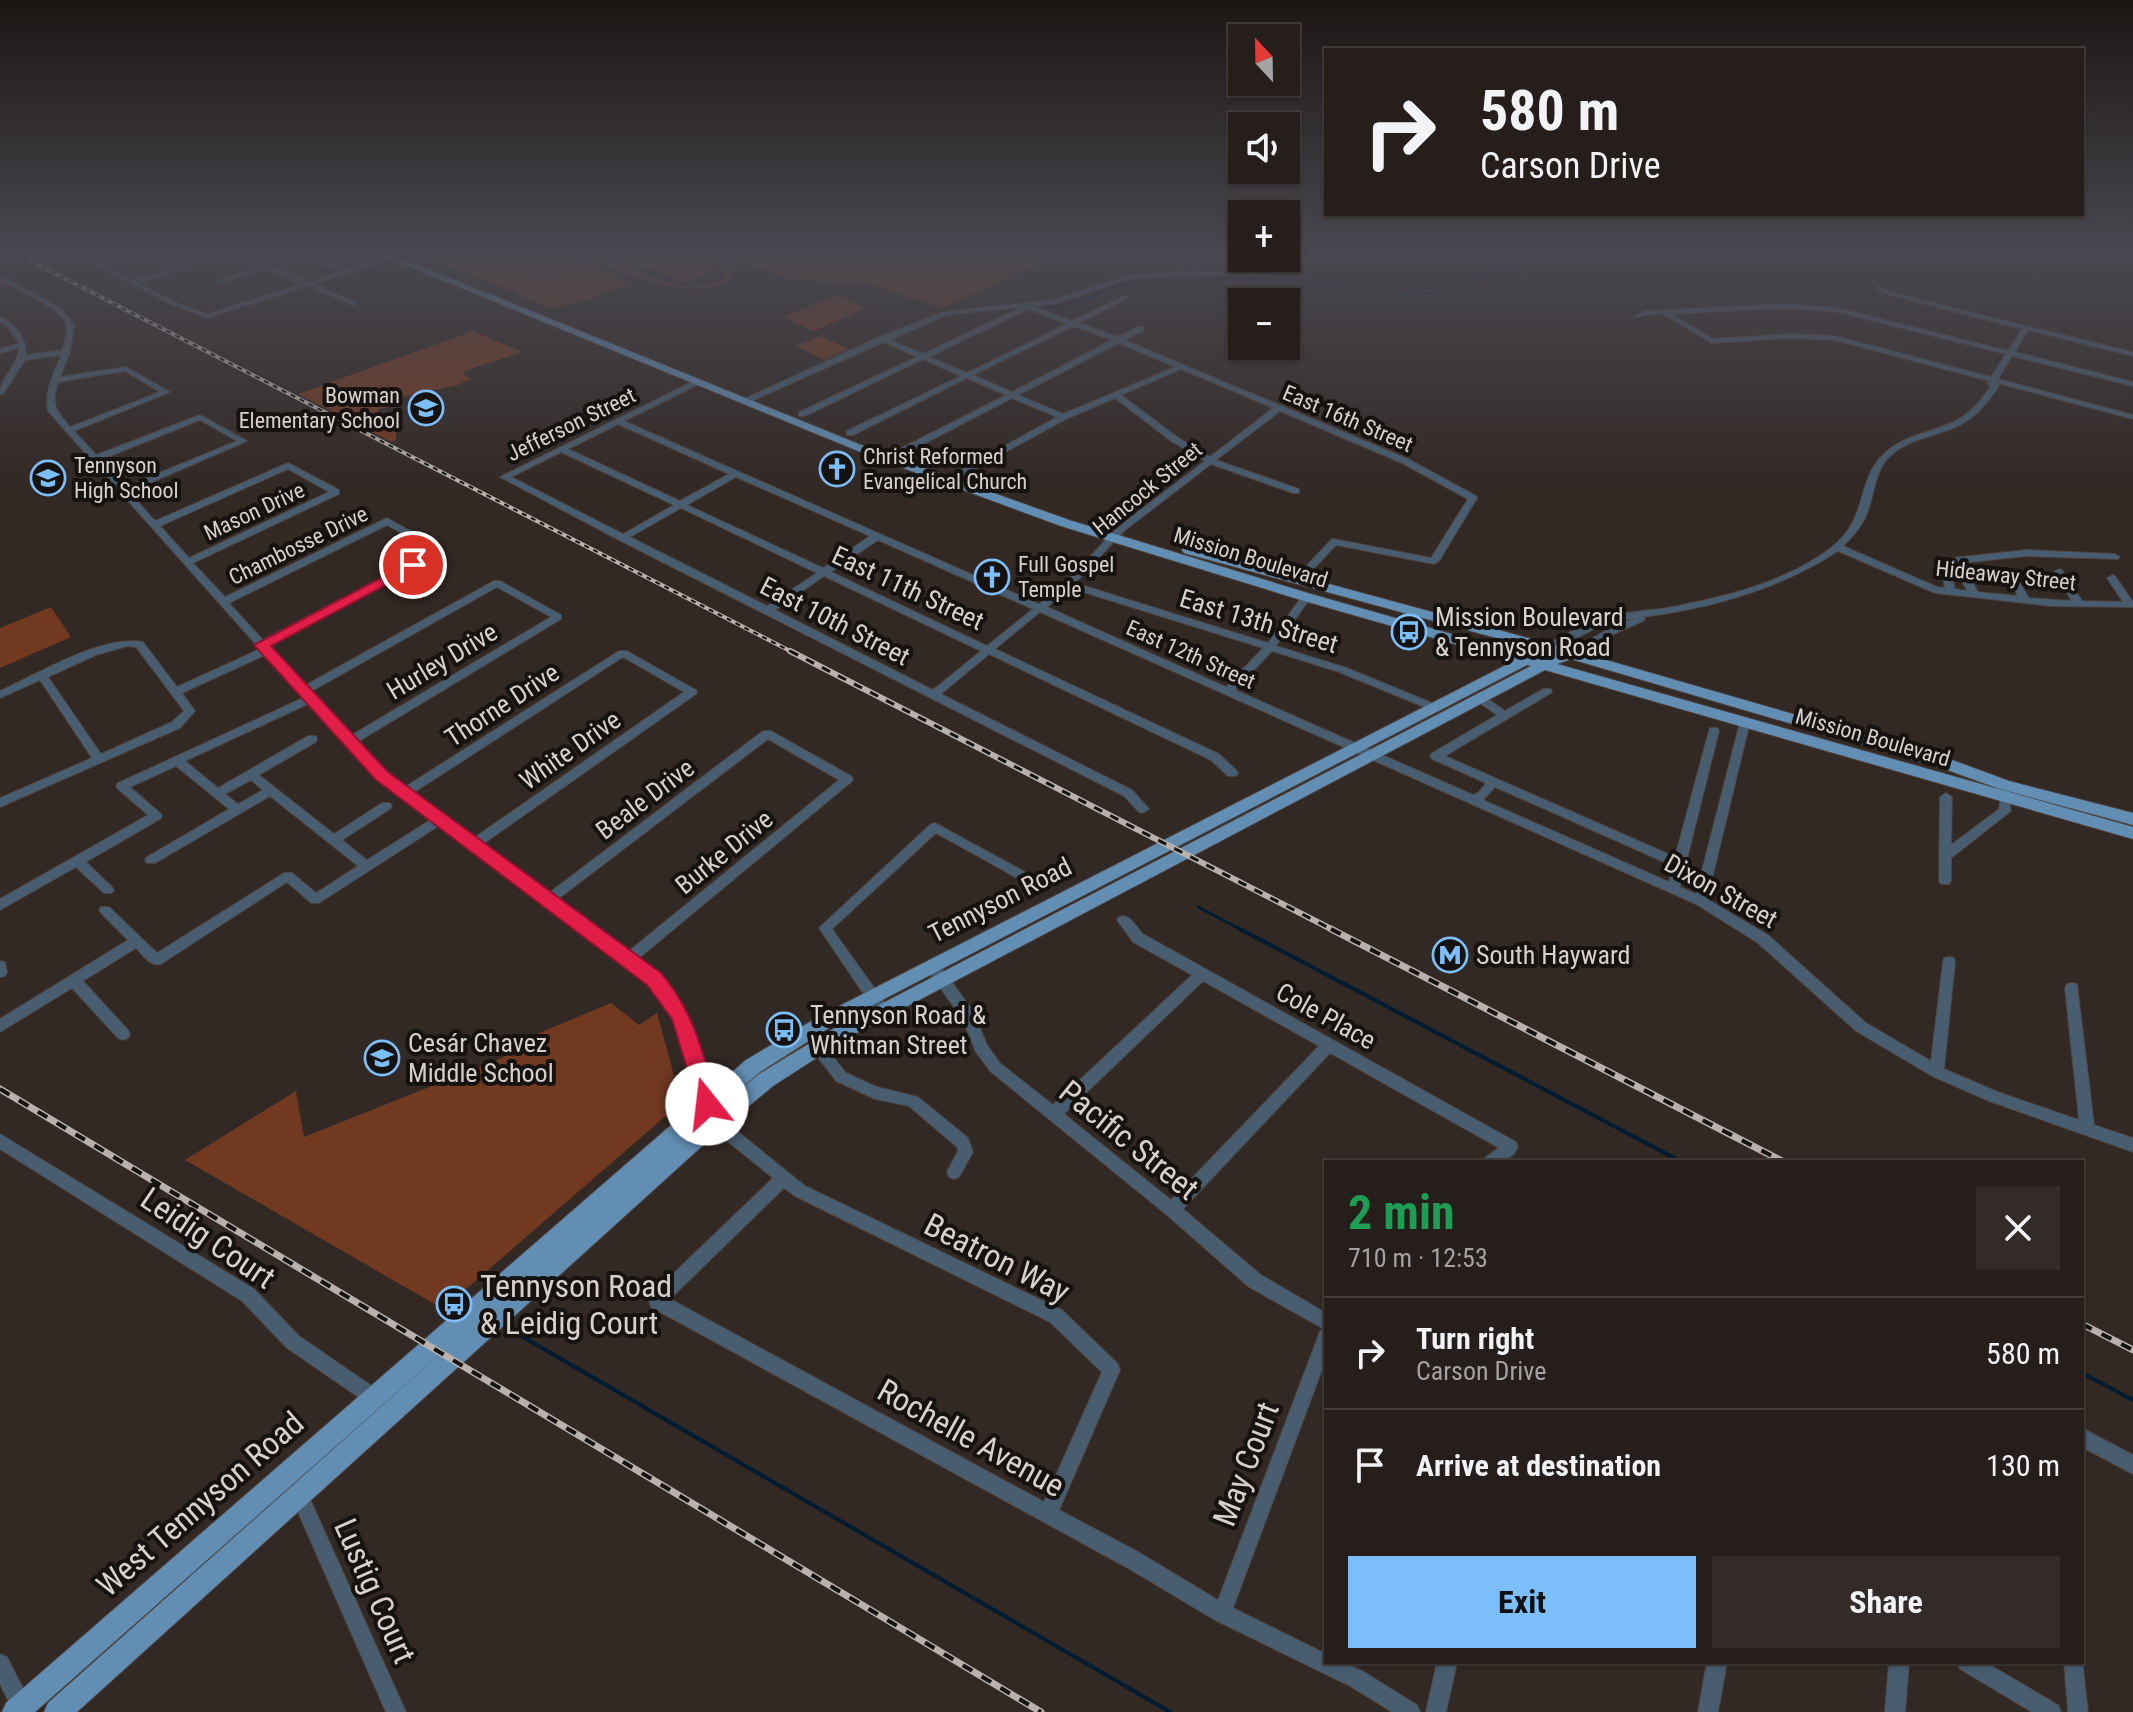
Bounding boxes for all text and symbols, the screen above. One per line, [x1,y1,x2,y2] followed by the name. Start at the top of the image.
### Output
[1228,24,1300,96] north arrow
[1228,24,1300,360] map controls
[1480,78,1619,144] text: 580 m
[1348,80,1452,184] icon: right
[1228,112,1300,184] button: sound
[1480,145,1661,187] text: Carson Drive
[1228,200,1300,272] button: +
[1228,288,1300,360] button: −
[1279,380,1416,457] street label: East 16th Street
[239,383,400,433] place label: Bowman Elementary School
[503,383,640,466] street label: Jefferson Street
[407,389,445,427] school or university icon: Bowman Elementary School
[1088,437,1207,540] street label: Hancock Street
[863,444,1027,494] place label: Christ Reformed Evangelical Church
[818,450,856,488] church icon: Christ Reformed Evangelical Church
[74,453,179,503] place label: Tennyson High School
[29,459,67,497] school or university icon: Tennyson High School
[200,477,308,546] street label: Mason Drive
[225,501,372,590] street label: Chambosse Drive
[1171,522,1331,593] street label: Mission Boulevard
[379,531,447,599] pin
[827,540,989,636] street label: East 11th Street
[391,543,435,587] icon: arrive
[1018,552,1114,602] place label: Full Gospel Temple
[1935,556,2077,595] street label: Hideaway Street
[973,558,1011,596] church icon: Full Gospel Temple
[755,570,915,672] street label: East 10th Street
[1176,583,1342,659] street label: East 13th Street
[1435,602,1624,662] place label: Mission Boulevard & Tennyson Road
[1390,613,1428,651] bus stop icon: Mission Boulevard & Tennyson Road
[1122,615,1259,694] street label: East 12th Street
[381,616,503,706] street label: Hurley Drive
[439,657,565,753] street label: Thorne Drive
[1793,703,1953,771] street label: Mission Boulevard
[514,704,626,796] street label: White Drive
[590,752,700,846] street label: Beale Drive
[669,804,779,900] street label: Burke Drive
[1659,848,1783,934] street label: Dixon Street
[924,851,1076,949] street label: Tennyson Road
[1431,936,1469,974] metro station icon: South Hayward
[1476,940,1630,970] place label: South Hayward
[1271,976,1381,1056] street label: Cole Place
[810,1000,986,1060] place label: Tennyson Road & Whitman Street
[765,1011,803,1049] bus stop icon: Tennyson Road & Whitman Street
[408,1028,554,1088] place label: Cesár Chavez Middle School
[363,1039,401,1077] school or university icon: Cesár Chavez Middle School
[665,1062,749,1146] position arrow
[1052,1072,1206,1208] street label: Pacific Street
[134,1179,282,1297] street label: Leidig Court
[1348,1184,1455,1241] text: 2 min
[1976,1186,2060,1270] button: close
[918,1205,1076,1311] street label: Beatron Way
[1348,1243,1488,1273] text: 710 m · 12:53
[480,1267,672,1342] place label: Tennyson Road & Leidig Court
[435,1285,473,1323] bus stop icon: Tennyson Road & Leidig Court
[1416,1321,1534,1356] text: Turn right
[1348,1331,1392,1375] icon: right
[1986,1336,2060,1371] text: 580 m
[1416,1356,1546,1386] text: Carson Drive
[871,1371,1071,1505] street label: Rochelle Avenue
[1205,1397,1287,1531] street label: May Court
[89,1404,311,1604] street label: West Tennyson Road
[1348,1443,1392,1487] icon: arrive
[1416,1448,1661,1483] text: Arrive at destination
[1986,1448,2060,1483] text: 130 m
[326,1513,424,1669] street label: Lustig Court
[1348,1556,1696,1648] button: Exit
[1712,1556,2060,1648] button: Share

